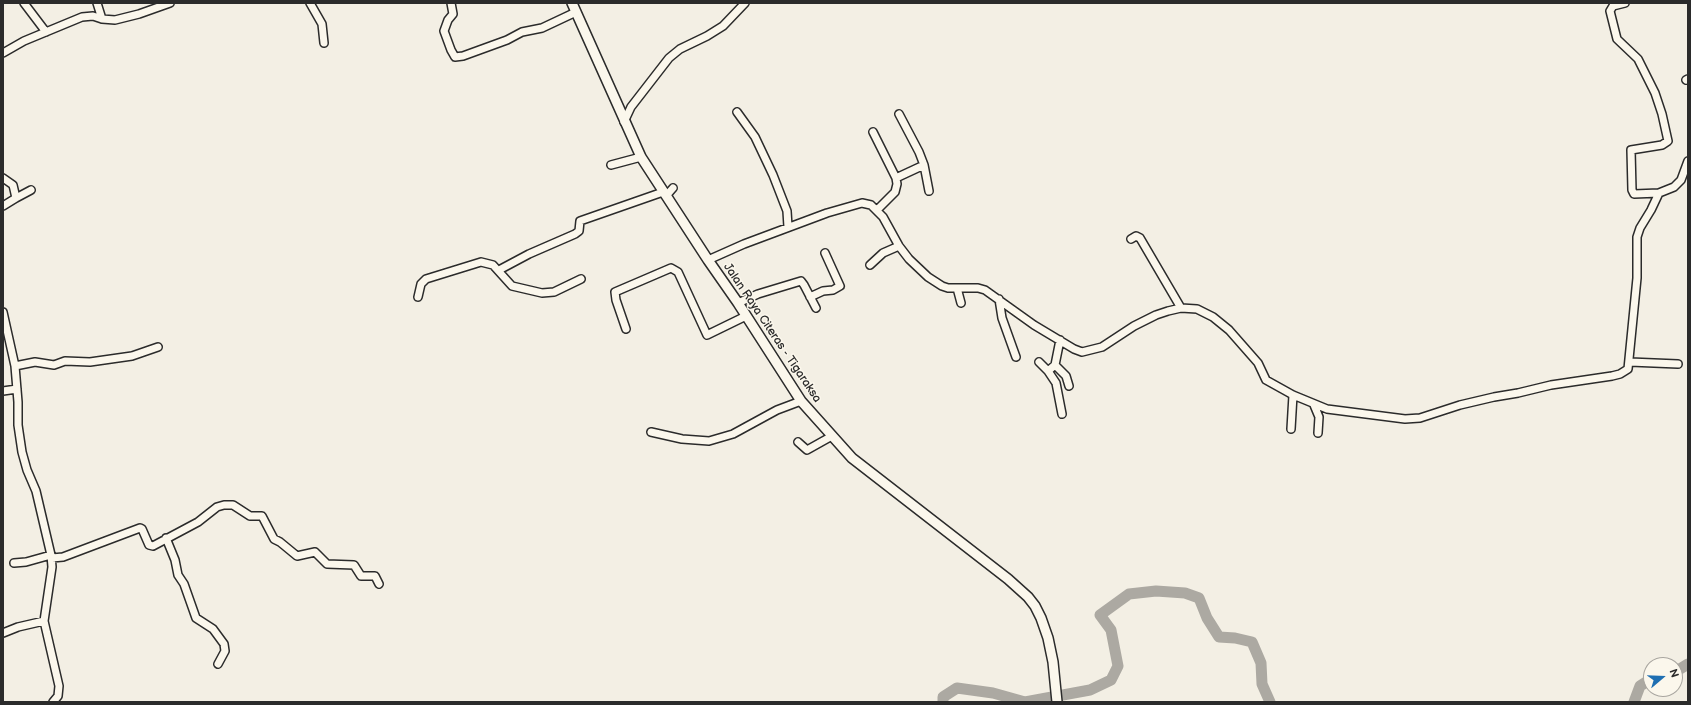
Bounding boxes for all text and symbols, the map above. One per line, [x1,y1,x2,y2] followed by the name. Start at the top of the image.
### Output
[720,261,824,405] street label: Jalan Raya Citeras - Tigaraksa
[1643,657,1683,697] north arrow
[1666,667,1681,679] text: N

